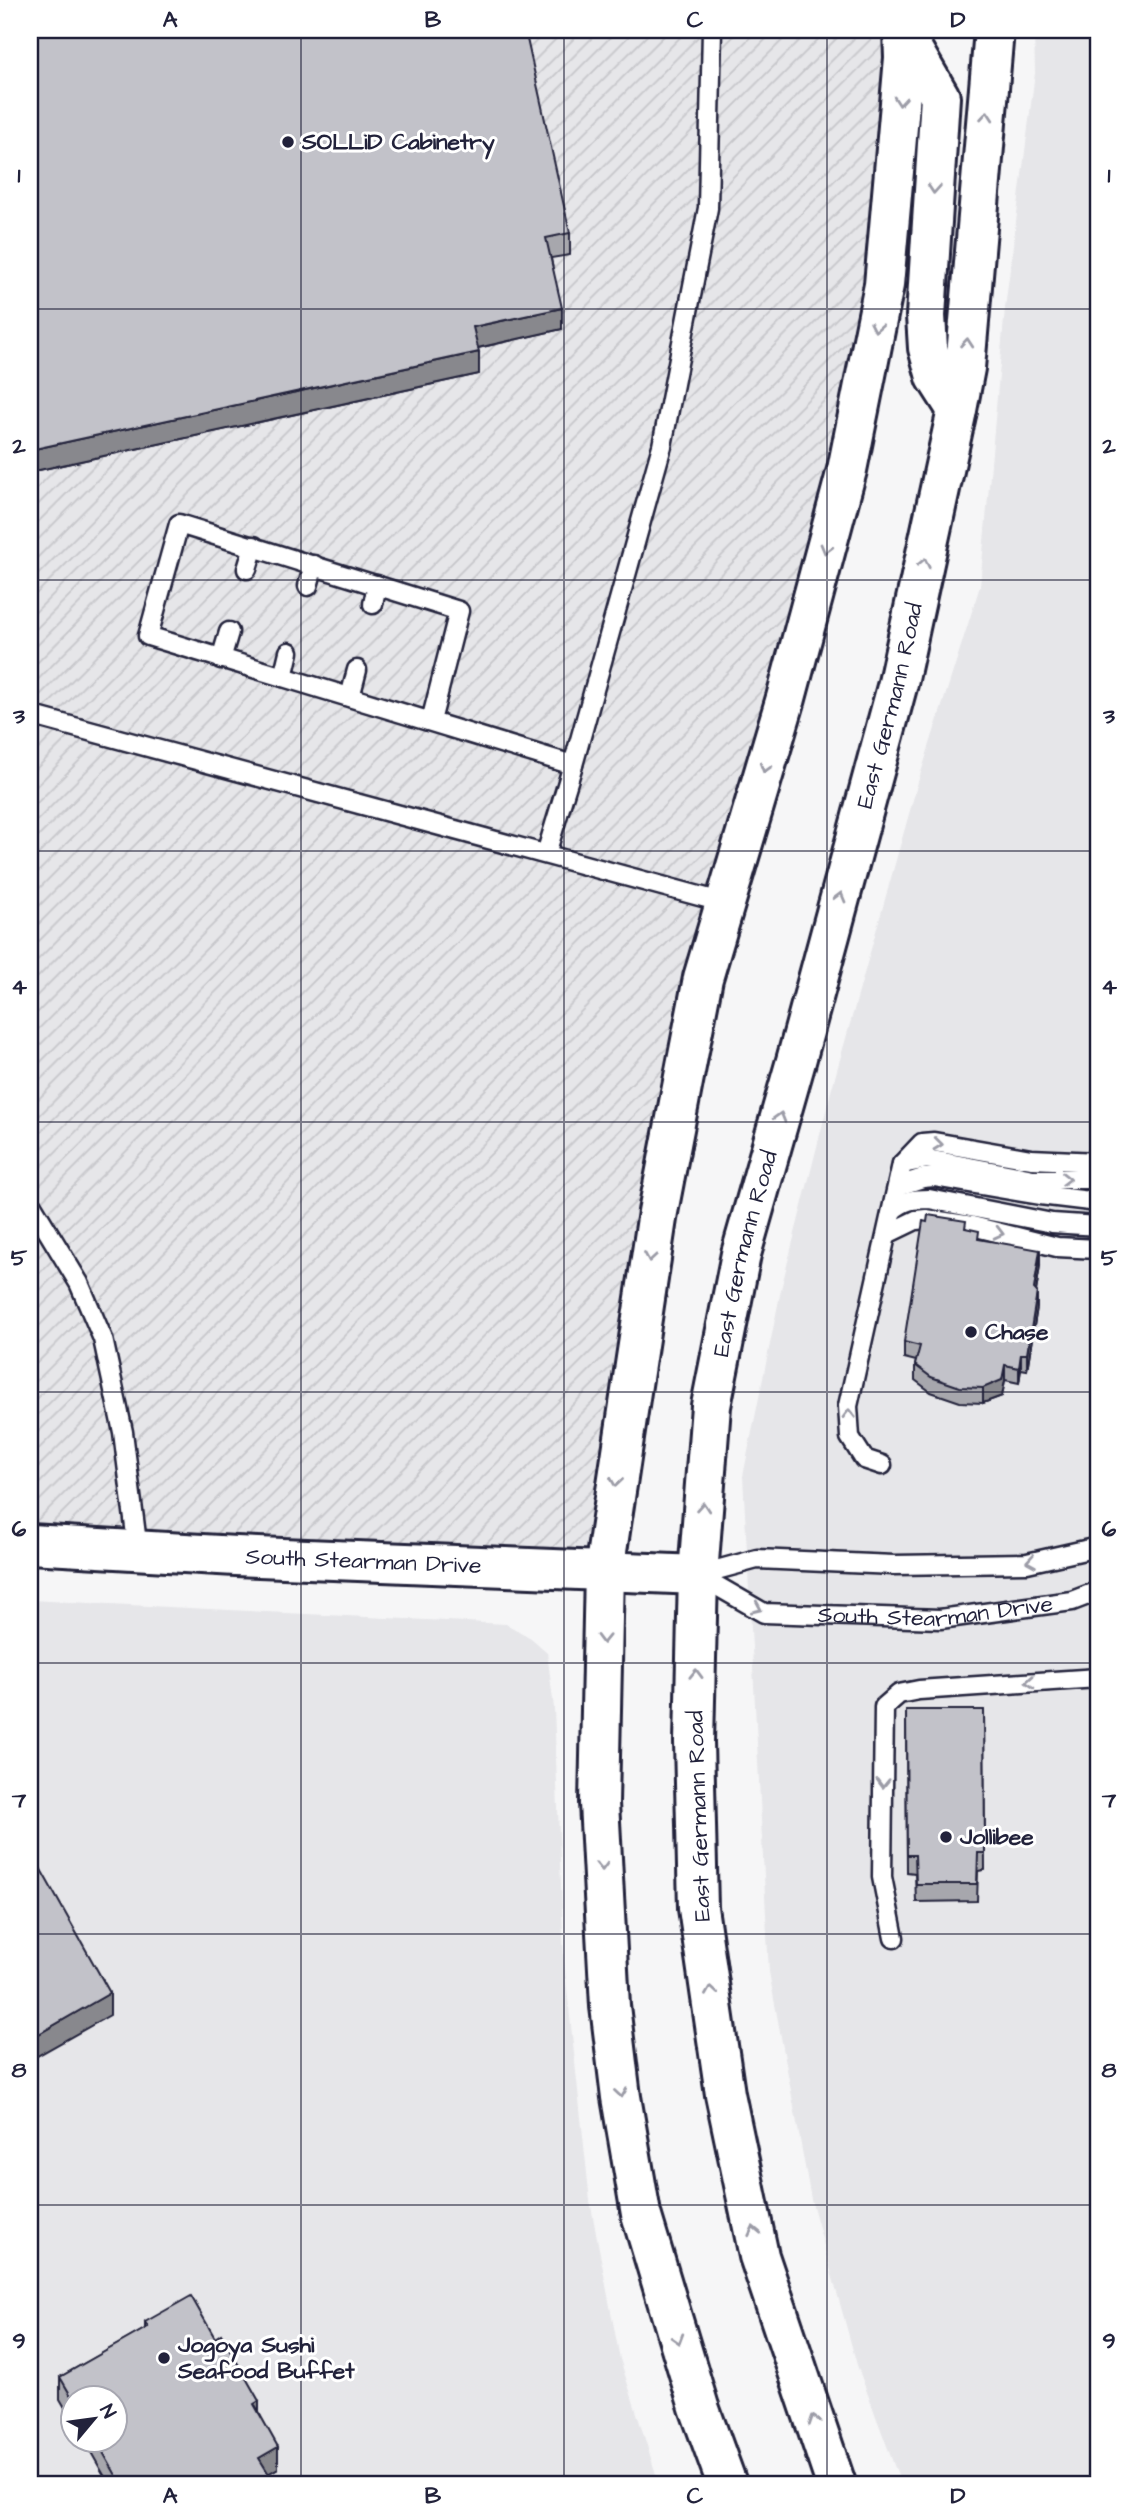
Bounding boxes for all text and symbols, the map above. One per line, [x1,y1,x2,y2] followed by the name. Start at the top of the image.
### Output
[163,4,178,36] text: A
[425,4,442,36] text: B
[687,4,704,36] text: C
[951,4,966,36] text: D
[893,96,908,107] one-way arrow
[979,111,994,122] one-way arrow
[301,126,495,160] place label: SOLLiD Cabinetry
[280,134,296,150] marker: SOLLiD Cabinetry
[18,159,21,191] text: 1
[1108,159,1111,191] text: 1
[927,184,942,195] one-way arrow
[869,321,884,333] one-way arrow
[959,337,974,348] one-way arrow
[11,430,26,462] text: 2
[1101,430,1116,462] text: 2
[820,543,834,555] one-way arrow
[915,557,930,569] one-way arrow
[849,600,931,812] street label: East Germann Road
[12,700,25,732] text: 3
[1102,700,1115,732] text: 3
[759,762,774,774] one-way arrow
[832,892,846,904] one-way arrow
[11,971,27,1003] text: 4
[1101,971,1117,1003] text: 4
[772,1111,787,1123] one-way arrow
[932,1136,943,1151] one-way arrow
[705,1147,786,1359] street label: East Germann Road
[1061,1171,1072,1187] one-way arrow
[993,1225,1005,1239] one-way arrow
[11,1242,28,1274] text: 5
[1101,1242,1118,1274] text: 5
[643,1251,658,1263] one-way arrow
[985,1316,1049,1348] place label: Chase
[963,1324,979,1340] marker: Chase
[841,1408,857,1419] one-way arrow
[609,1476,624,1488] one-way arrow
[695,1501,710,1512] one-way arrow
[12,1513,27,1545] text: 6
[1102,1513,1117,1545] text: 6
[245,1540,482,1582] street label: South Stearman Drive
[1026,1553,1037,1568] one-way arrow
[817,1588,1055,1635] street label: South Stearman Drive
[750,1600,762,1614] one-way arrow
[595,1634,611,1645] one-way arrow
[688,1669,703,1680] one-way arrow
[1024,1675,1035,1690] one-way arrow
[679,1710,719,1922] street label: East Germann Road
[876,1778,891,1789] one-way arrow
[11,1784,27,1816] text: 7
[1101,1784,1117,1816] text: 7
[959,1821,1034,1853] place label: Jollibee
[938,1829,954,1845] marker: Jollibee
[594,1861,609,1872] one-way arrow
[703,1985,718,1996] one-way arrow
[12,2054,27,2086] text: 8
[1102,2054,1117,2086] text: 8
[613,2087,628,2099] one-way arrow
[747,2225,762,2237] one-way arrow
[12,2325,26,2357] text: 9
[1102,2325,1116,2357] text: 9
[177,2329,355,2387] place label: Jogoya Sushi Seafood Buffet
[670,2332,685,2344] one-way arrow
[156,2350,172,2366] marker: Jogoya Sushi Seafood Buffet
[60,2384,130,2454] north arrow
[93,2400,122,2423] text: N
[808,2414,822,2426] one-way arrow
[163,2480,178,2512] text: A
[425,2480,442,2512] text: B
[687,2480,704,2512] text: C
[951,2480,966,2512] text: D

